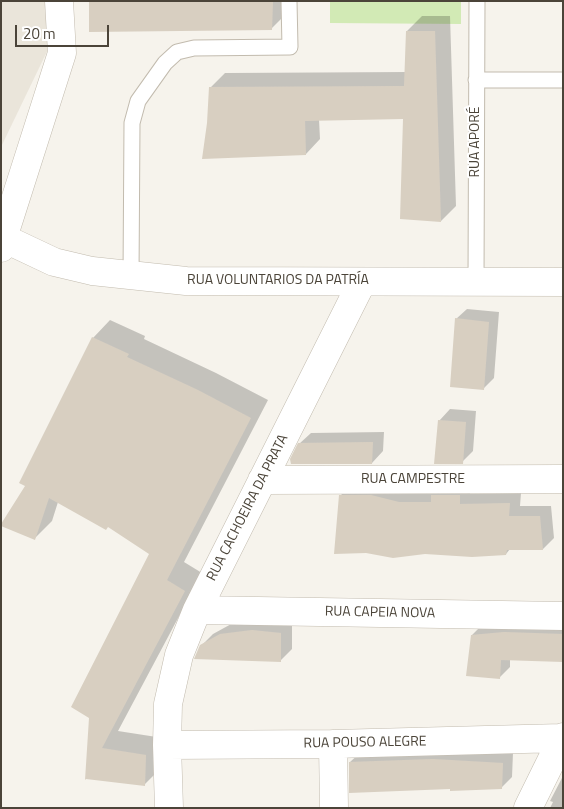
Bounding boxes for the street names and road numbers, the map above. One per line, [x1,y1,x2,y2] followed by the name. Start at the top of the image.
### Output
[468,106,484,178] street label: RUA APORÉ
[187,273,369,289] street label: RUA VOLUNTARIOS DA PATRÍA
[204,432,292,584] street label: RUA CACHOEIRA DA PRATA
[361,472,465,488] street label: RUA CAMPESTRE
[325,604,435,622] street label: RUA CAPEIA NOVA
[303,734,427,752] street label: RUA POUSO ALEGRE

